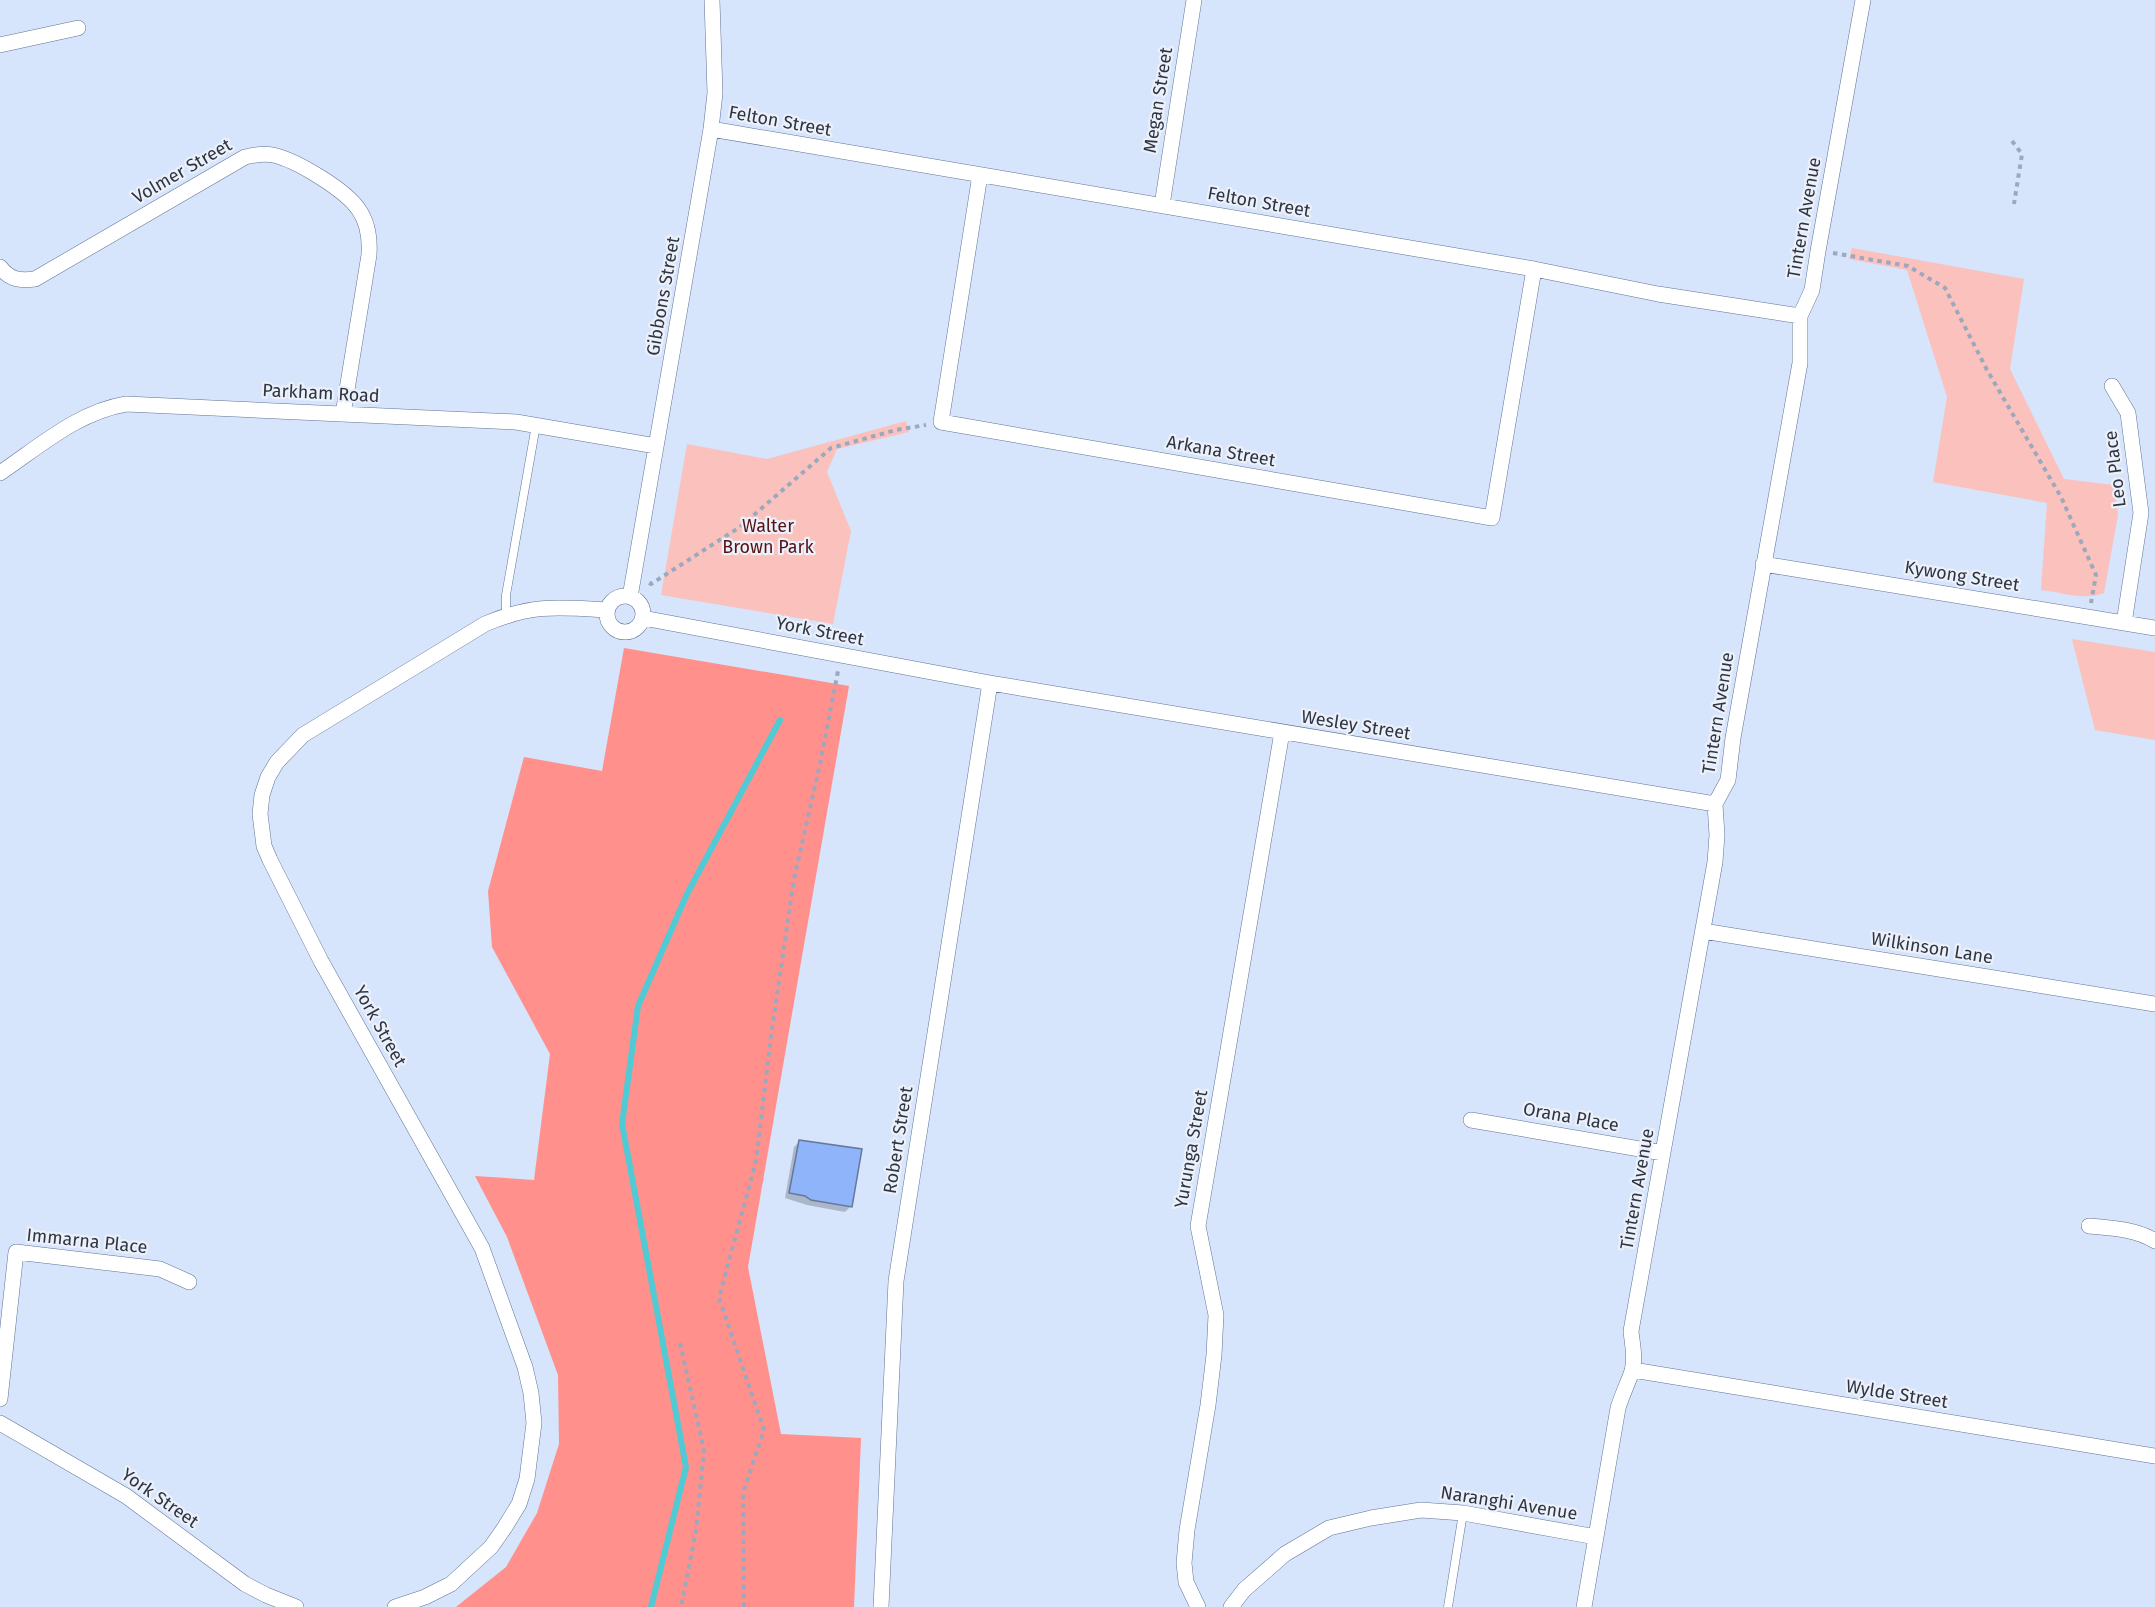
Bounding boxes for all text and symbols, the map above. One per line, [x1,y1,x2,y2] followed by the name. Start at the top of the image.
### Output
[1139,45,1177,154] street label: Megan Street
[727,101,834,141] street label: Felton Street
[128,133,236,208] street label: Volmer Street
[1782,156,1826,280] street label: Tintern Avenue
[1206,182,1313,222] street label: Felton Street
[642,234,684,357] street label: Gibbons Street
[262,379,380,407] street label: Parkham Road
[2099,429,2131,509] street label: Leo Place
[1165,431,1278,471] street label: Arkana Street
[722,515,815,558] park label: Walter Brown Park
[1903,556,2022,596] street label: Kywong Street
[774,612,866,650] street label: York Street
[1698,651,1738,775] street label: Tintern Avenue
[1300,706,1413,745] street label: Wesley Street
[1869,927,1995,969] street label: Wilkinson Lane
[349,982,411,1071] street label: York Street
[879,1084,917,1195] street label: Robert Street
[1170,1088,1212,1210] street label: Yurunga Street
[1521,1098,1621,1136] street label: Orana Place
[1615,1127,1659,1251] street label: Tintern Avenue
[26,1224,148,1258] street label: Immarna Place
[1844,1375,1950,1413] street label: Wylde Street
[117,1463,203,1533] street label: York Street
[1439,1481,1579,1525] street label: Naranghi Avenue

